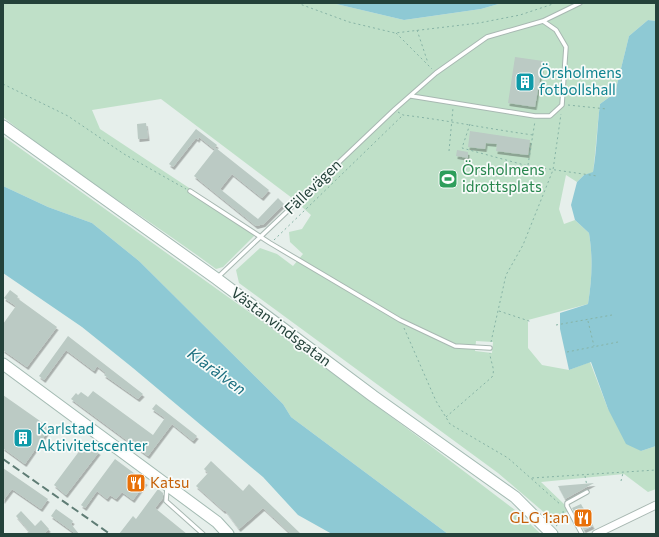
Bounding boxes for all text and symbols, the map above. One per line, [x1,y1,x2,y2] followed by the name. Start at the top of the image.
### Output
[539,63,622,98] place label: Örsholmens fotbollshall
[514,71,536,93] building icon: Örsholmens fotbollshall
[280,155,344,217] street label: Fällevägen
[462,160,545,195] place label: Örsholmens idrottsplats
[437,168,459,190] sports icon: Örsholmens idrottsplats
[228,283,335,370] street label: Västanvindsgatan
[184,343,250,398] water label: Klarälven
[37,419,148,454] place label: Karlstad Aktivitetscenter
[12,427,34,449] building icon: Karlstad Aktivitetscenter
[125,472,147,494] restaurant icon: Katsu
[150,473,189,491] place label: Katsu
[572,507,594,529] restaurant icon: GLG 1:an
[509,508,569,526] place label: GLG 1:an

